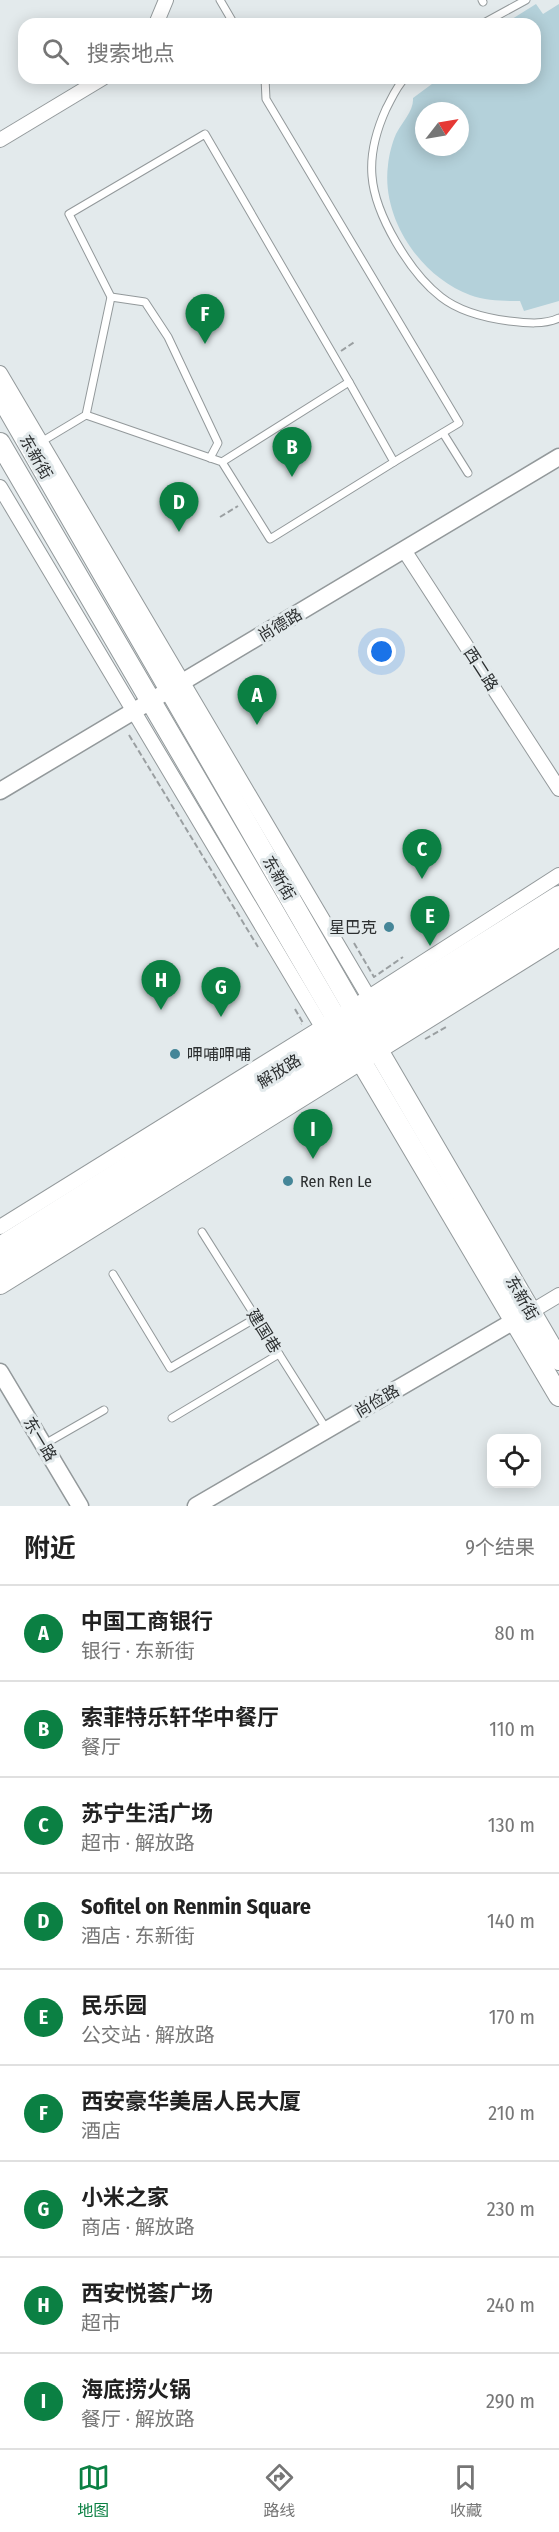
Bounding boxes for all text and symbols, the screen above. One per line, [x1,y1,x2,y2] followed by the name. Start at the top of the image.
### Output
[18,18,541,84] search box
[39,35,72,68] icon: search
[87,40,175,67] text: 搜索地点
[415,102,469,156] north arrow
[186,294,224,344] pin: F
[272,428,312,477] pin: B
[16,431,56,483] street label: 东新街
[160,482,198,532] pin: D
[255,604,305,646] street label: 尚德路
[367,637,396,666] your location
[460,644,502,694] street label: 西二路
[238,676,276,725] pin: A
[402,830,442,879] pin: C
[259,852,299,904] street label: 东新街
[410,896,450,946] pin: E
[329,918,377,937] place label: 星巴克
[382,920,396,934] marker: 星巴克
[142,960,180,1010] pin: H
[202,968,240,1017] pin: G
[187,1045,251,1064] place label: 呷哺呷哺
[168,1047,182,1061] marker: 呷哺呷哺
[254,1050,304,1092] street label: 解放路
[294,1110,332,1159] pin: I
[300,1172,372,1191] place label: Ren Ren Le
[281,1174,295,1188] marker: Ren Ren Le
[502,1272,542,1324] street label: 东新街
[243,1306,285,1356] street label: 建国巷
[351,1381,403,1421] street label: 尚俭路
[19,1414,61,1464] street label: 东一路
[487,1434,541,1488] map controls
[487,1434,541,1488] button: locate
[24,1533,76,1564] text: 附近
[465,1535,535,1559] text: 9个结果
[81,1608,213,1635] text: 中国工商银行
[38,1621,49,1645] text: A
[495,1621,535,1645] text: 80 m
[81,1639,195,1663] text: 银行 · 东新街
[81,1704,279,1731] text: 索菲特乐轩华中餐厅
[38,1717,49,1741] text: B
[489,1717,535,1741] text: 110 m
[81,1735,121,1759] text: 餐厅
[81,1800,213,1827] text: 苏宁生活广场
[38,1813,49,1837] text: C
[488,1813,535,1837] text: 130 m
[81,1831,195,1855] text: 超市 · 解放路
[81,1893,311,1920] text: Sofitel on Renmin Square
[38,1909,49,1933] text: D
[487,1909,535,1933] text: 140 m
[81,1924,195,1948] text: 酒店 · 东新街
[81,1992,147,2019] text: 民乐园
[39,2005,48,2029] text: E
[489,2005,535,2029] text: 170 m
[81,2023,215,2047] text: 公交站 · 解放路
[81,2088,301,2115] text: 西安豪华美居人民大厦
[39,2101,48,2125] text: F
[488,2101,535,2125] text: 210 m
[81,2119,121,2143] text: 酒店
[81,2184,169,2211] text: 小米之家
[38,2197,49,2221] text: G
[487,2197,535,2221] text: 230 m
[81,2215,195,2239] text: 商店 · 解放路
[81,2280,213,2307] text: 西安悦荟广场
[37,2293,50,2317] text: H
[486,2293,535,2317] text: 240 m
[81,2311,121,2335] text: 超市
[81,2376,191,2403] text: 海底捞火锅
[41,2389,46,2413] text: I
[486,2389,535,2413] text: 290 m
[81,2407,195,2431] text: 餐厅 · 解放路
[77,2461,110,2521] tab: 地图
[263,2461,296,2521] tab: 路线
[449,2461,482,2521] tab: 收藏

